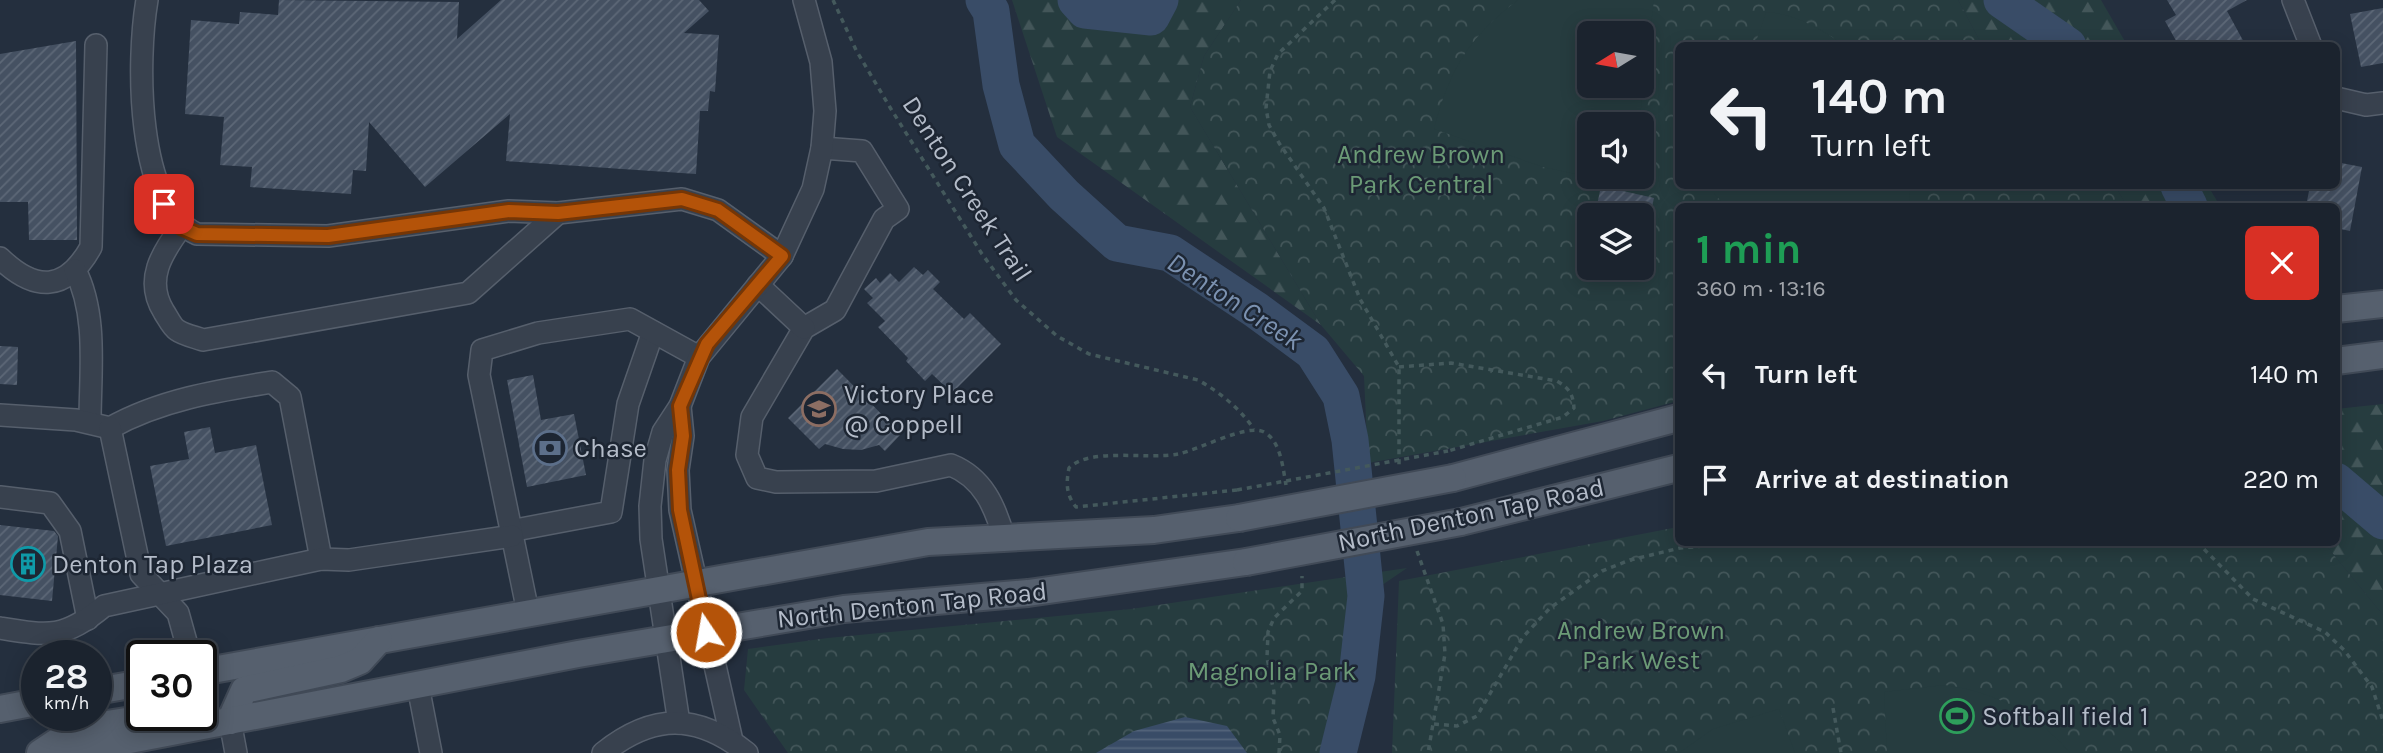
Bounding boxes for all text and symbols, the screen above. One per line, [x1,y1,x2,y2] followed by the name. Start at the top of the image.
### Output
[1577,21,1654,98] north arrow
[1577,21,1654,280] map controls
[1811,68,1948,125] text: 140 m
[1696,70,1787,161] icon: left
[896,90,1038,288] street label: Denton Creek Trail
[1577,112,1654,189] button: sound
[1811,127,1931,164] text: Turn left
[1337,139,1505,200] park label: Andrew Brown Park Central
[134,174,194,234] pin
[145,185,183,223] icon: arrive
[1577,203,1654,280] button: layers
[1696,224,1801,274] text: 1 min
[2245,226,2319,300] button: close
[1161,245,1309,357] water label: Denton Creek
[1696,275,1826,302] text: 360 m · 13:16
[1696,356,1734,394] icon: left
[1755,359,1857,390] text: Turn left
[2250,359,2319,390] text: 140 m
[844,379,994,440] place label: Victory Place @ Coppell
[800,390,838,428] school or university icon: Victory Place @ Coppell
[531,429,569,467] bank icon: Chase
[574,433,647,464] place label: Chase
[1696,461,1734,499] icon: arrive
[1755,464,2009,495] text: Arrive at destination
[2243,464,2319,495] text: 220 m
[1335,472,1607,558] street label: North Denton Tap Road
[9,545,47,583] building icon: Denton Tap Plaza
[52,549,253,580] place label: Denton Tap Plaza
[775,575,1049,635] street label: North Denton Tap Road
[669,595,743,669] position arrow
[1557,615,1725,676] park label: Andrew Brown Park West
[126,640,217,731] speed limit sign: 30
[45,656,88,697] text: 28
[1187,656,1357,687] park label: Magnolia Park
[44,692,89,714] text: km/h
[1938,697,1976,735] sports icon: Softball field 1
[1982,701,2149,732] place label: Softball field 1

